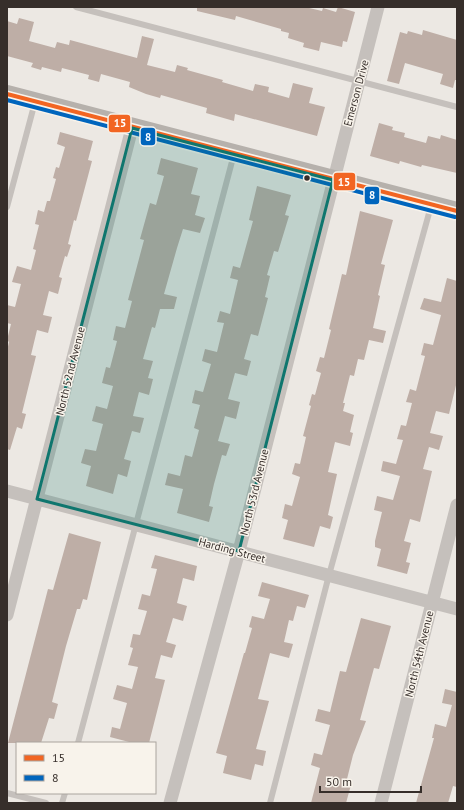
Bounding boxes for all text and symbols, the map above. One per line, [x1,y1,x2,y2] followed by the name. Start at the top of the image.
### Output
[340,58,372,128] street label: Emerson Drive
[108,114,131,133] line badge: 15
[114,116,126,130] text: 15
[140,127,156,146] line badge: 8
[145,130,151,144] text: 8
[333,172,356,191] line badge: 15
[302,173,312,183] unlabelled marker
[338,175,350,189] text: 15
[364,186,380,205] line badge: 8
[369,188,375,202] text: 8
[52,325,88,417] street label: North 52nd Avenue
[236,447,272,537] street label: North 53rd Avenue
[197,534,267,566] street label: Harding Street
[401,609,437,699] street label: North 54th Avenue
[16,742,156,794] legend
[52,750,65,765] text: 15
[320,768,421,794] scale bar
[52,770,59,785] text: 8
[326,774,352,789] text: 50 m

